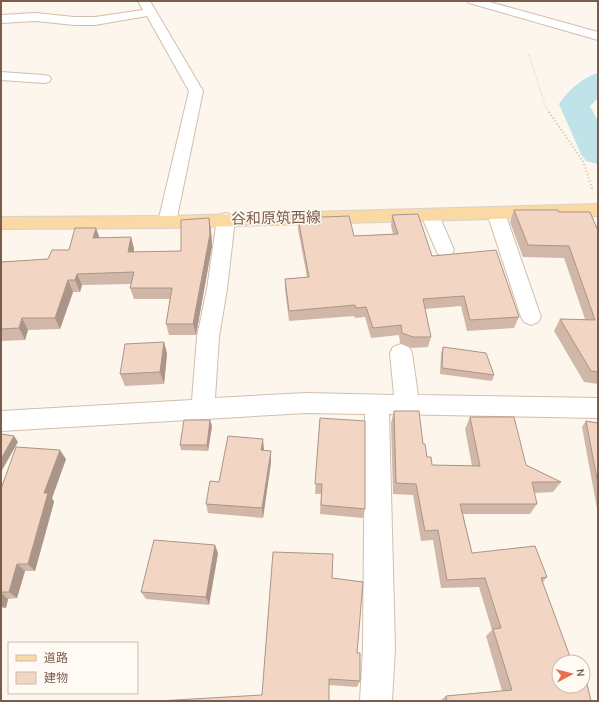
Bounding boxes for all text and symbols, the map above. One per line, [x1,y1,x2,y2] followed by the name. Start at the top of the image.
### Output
[231,208,321,228] street label: 谷和原筑西線
[8,642,138,694] legend
[44,651,68,665] text: 道路
[551,654,591,694] north arrow
[573,668,587,678] text: N
[44,671,68,685] text: 建物

